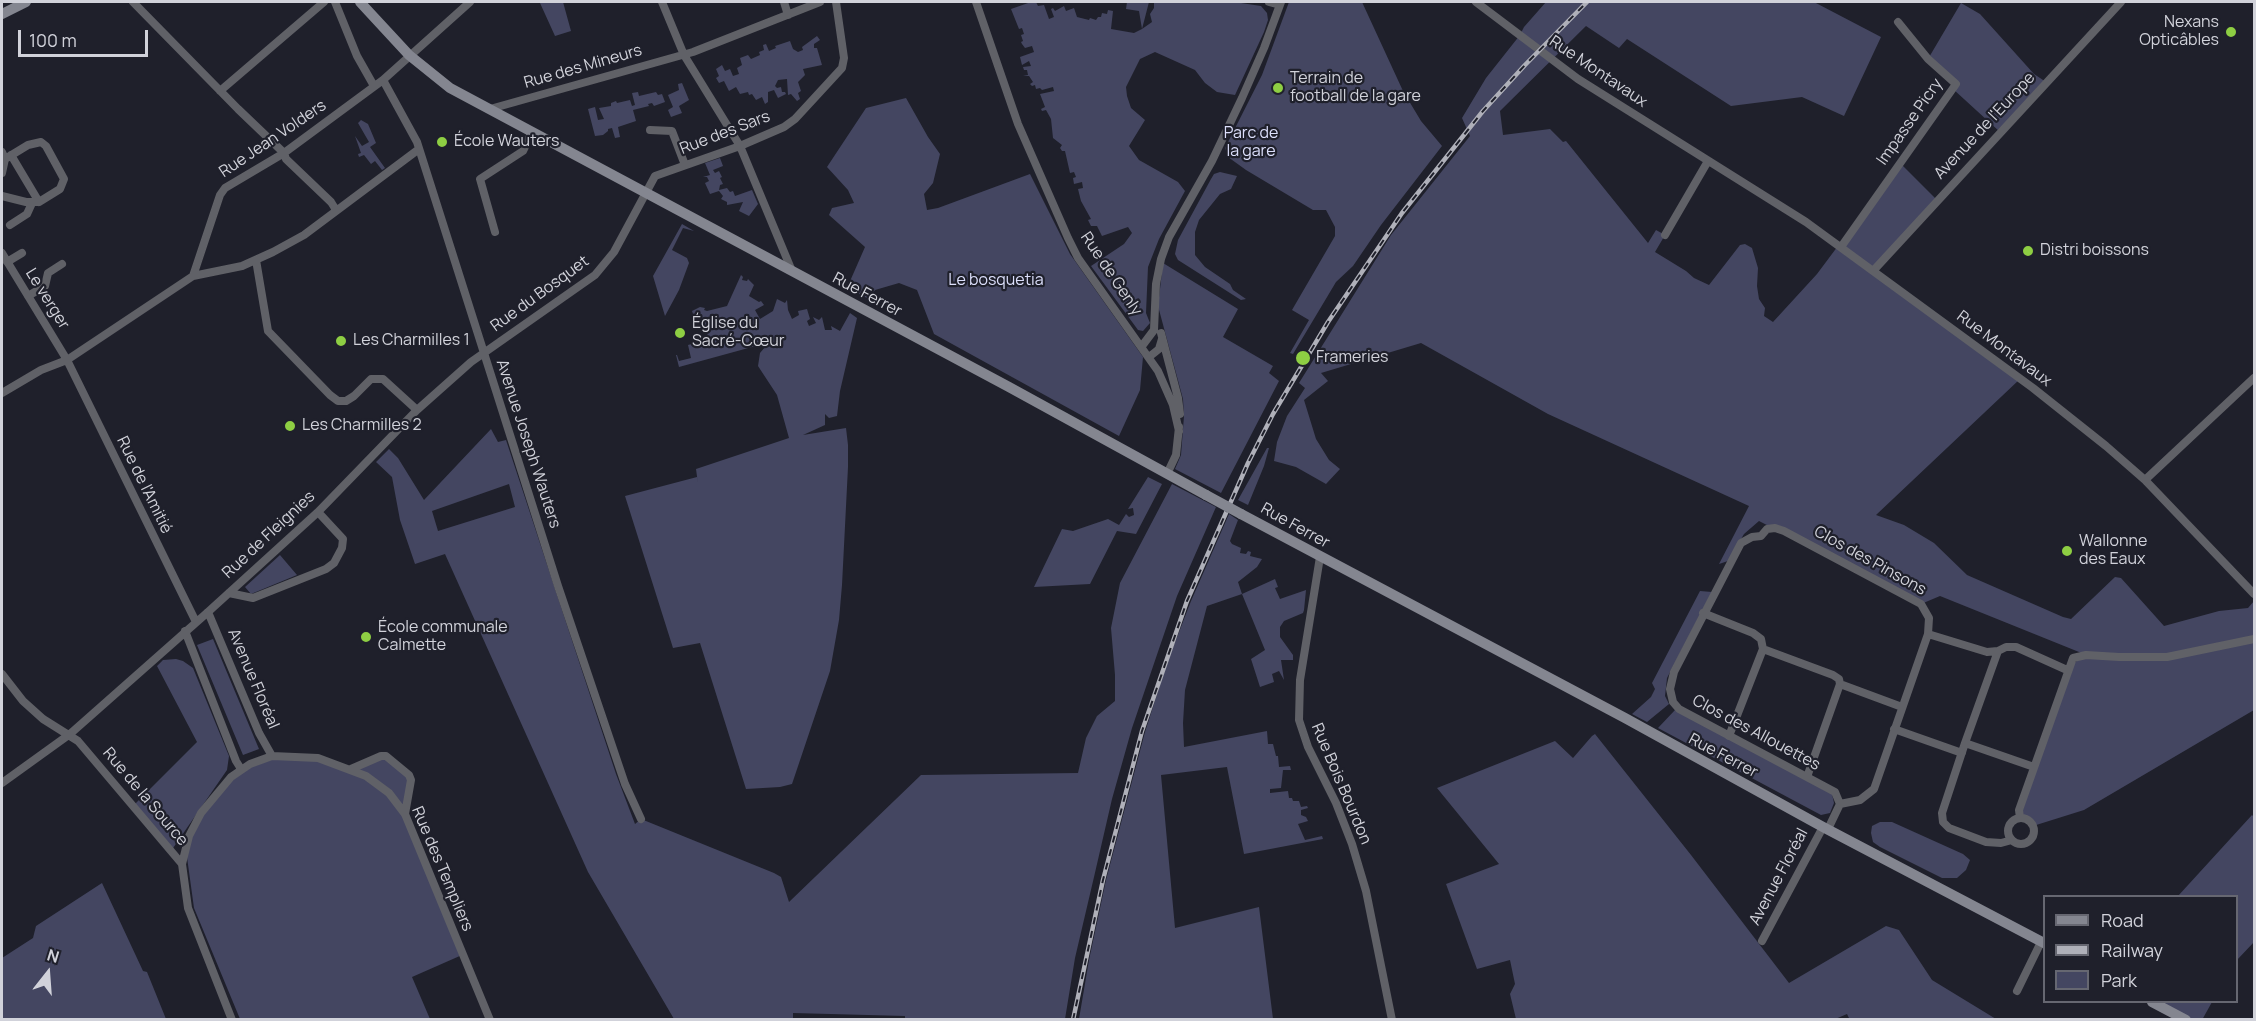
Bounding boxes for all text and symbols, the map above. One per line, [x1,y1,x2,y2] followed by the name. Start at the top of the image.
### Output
[2139,13,2219,51] place label: Nexans Opticâbles
[21,18,152,56] scale bar
[2224,25,2238,39] marker: Nexans Opticâbles
[29,28,77,52] text: 100 m
[1545,32,1651,112] street label: Rue Montavaux
[522,41,644,93] street label: Rue des Mineurs
[1290,69,1421,107] place label: Terrain de football de la gare
[1931,69,2039,183] street label: Avenue de l'Europe
[1873,75,1947,169] street label: Impasse Picry
[1271,81,1285,95] marker: Terrain de football de la gare
[216,96,330,182] street label: Rue Jean Volders
[677,107,773,159] street label: Rue des Sars
[1224,124,1278,162] park label: Parc de la gare
[454,132,559,152] place label: École Wauters
[435,135,449,149] marker: École Wauters
[1076,229,1146,319] street label: Rue de Genly
[2040,241,2149,261] place label: Distri boissons
[2021,244,2035,258] marker: Distri boissons
[487,252,593,336] street label: Rue du Bosquet
[21,265,73,333] street label: Le verger
[829,269,905,321] street label: Rue Ferrer
[948,271,1044,291] park label: Le bosquetia
[1953,307,2055,391] street label: Rue Montavaux
[692,314,784,352] place label: Église du Sacré-Cœur
[673,326,687,340] marker: Église du Sacré-Cœur
[353,331,470,351] place label: Les Charmilles 1
[334,334,348,348] marker: Les Charmilles 1
[1316,348,1389,368] place label: Frameries
[1294,349,1312,367] marker: Frameries
[492,357,564,531] street label: Avenue Joseph Wauters
[302,416,422,436] place label: Les Charmilles 2
[283,419,297,433] marker: Les Charmilles 2
[112,433,176,537] street label: Rue de l'Amitié
[219,487,319,583] street label: Rue de Fleignies
[1257,499,1333,553] street label: Rue Ferrer
[1811,522,1929,600] street label: Clos des Pinsons
[2079,532,2147,570] place label: Wallonne des Eaux
[2060,544,2074,558] marker: Wallonne des Eaux
[378,618,508,656] place label: École communale Calmette
[223,626,283,732] street label: Avenue Floréal
[359,630,373,644] marker: École communale Calmette
[1689,691,1823,775] street label: Clos des Allouettes
[1307,721,1375,847] street label: Rue Bois Bourdon
[1685,730,1761,782] street label: Rue Ferrer
[98,744,192,850] street label: Rue de la Source
[407,804,477,934] street label: Rue des Templiers
[1745,825,1813,929] street label: Avenue Floréal
[2043,895,2238,1003] legend
[2101,908,2144,932] text: Road
[2101,938,2163,962] text: Railway
[18,943,78,1003] north arrow
[45,944,62,968] text: N
[2101,968,2137,992] text: Park

